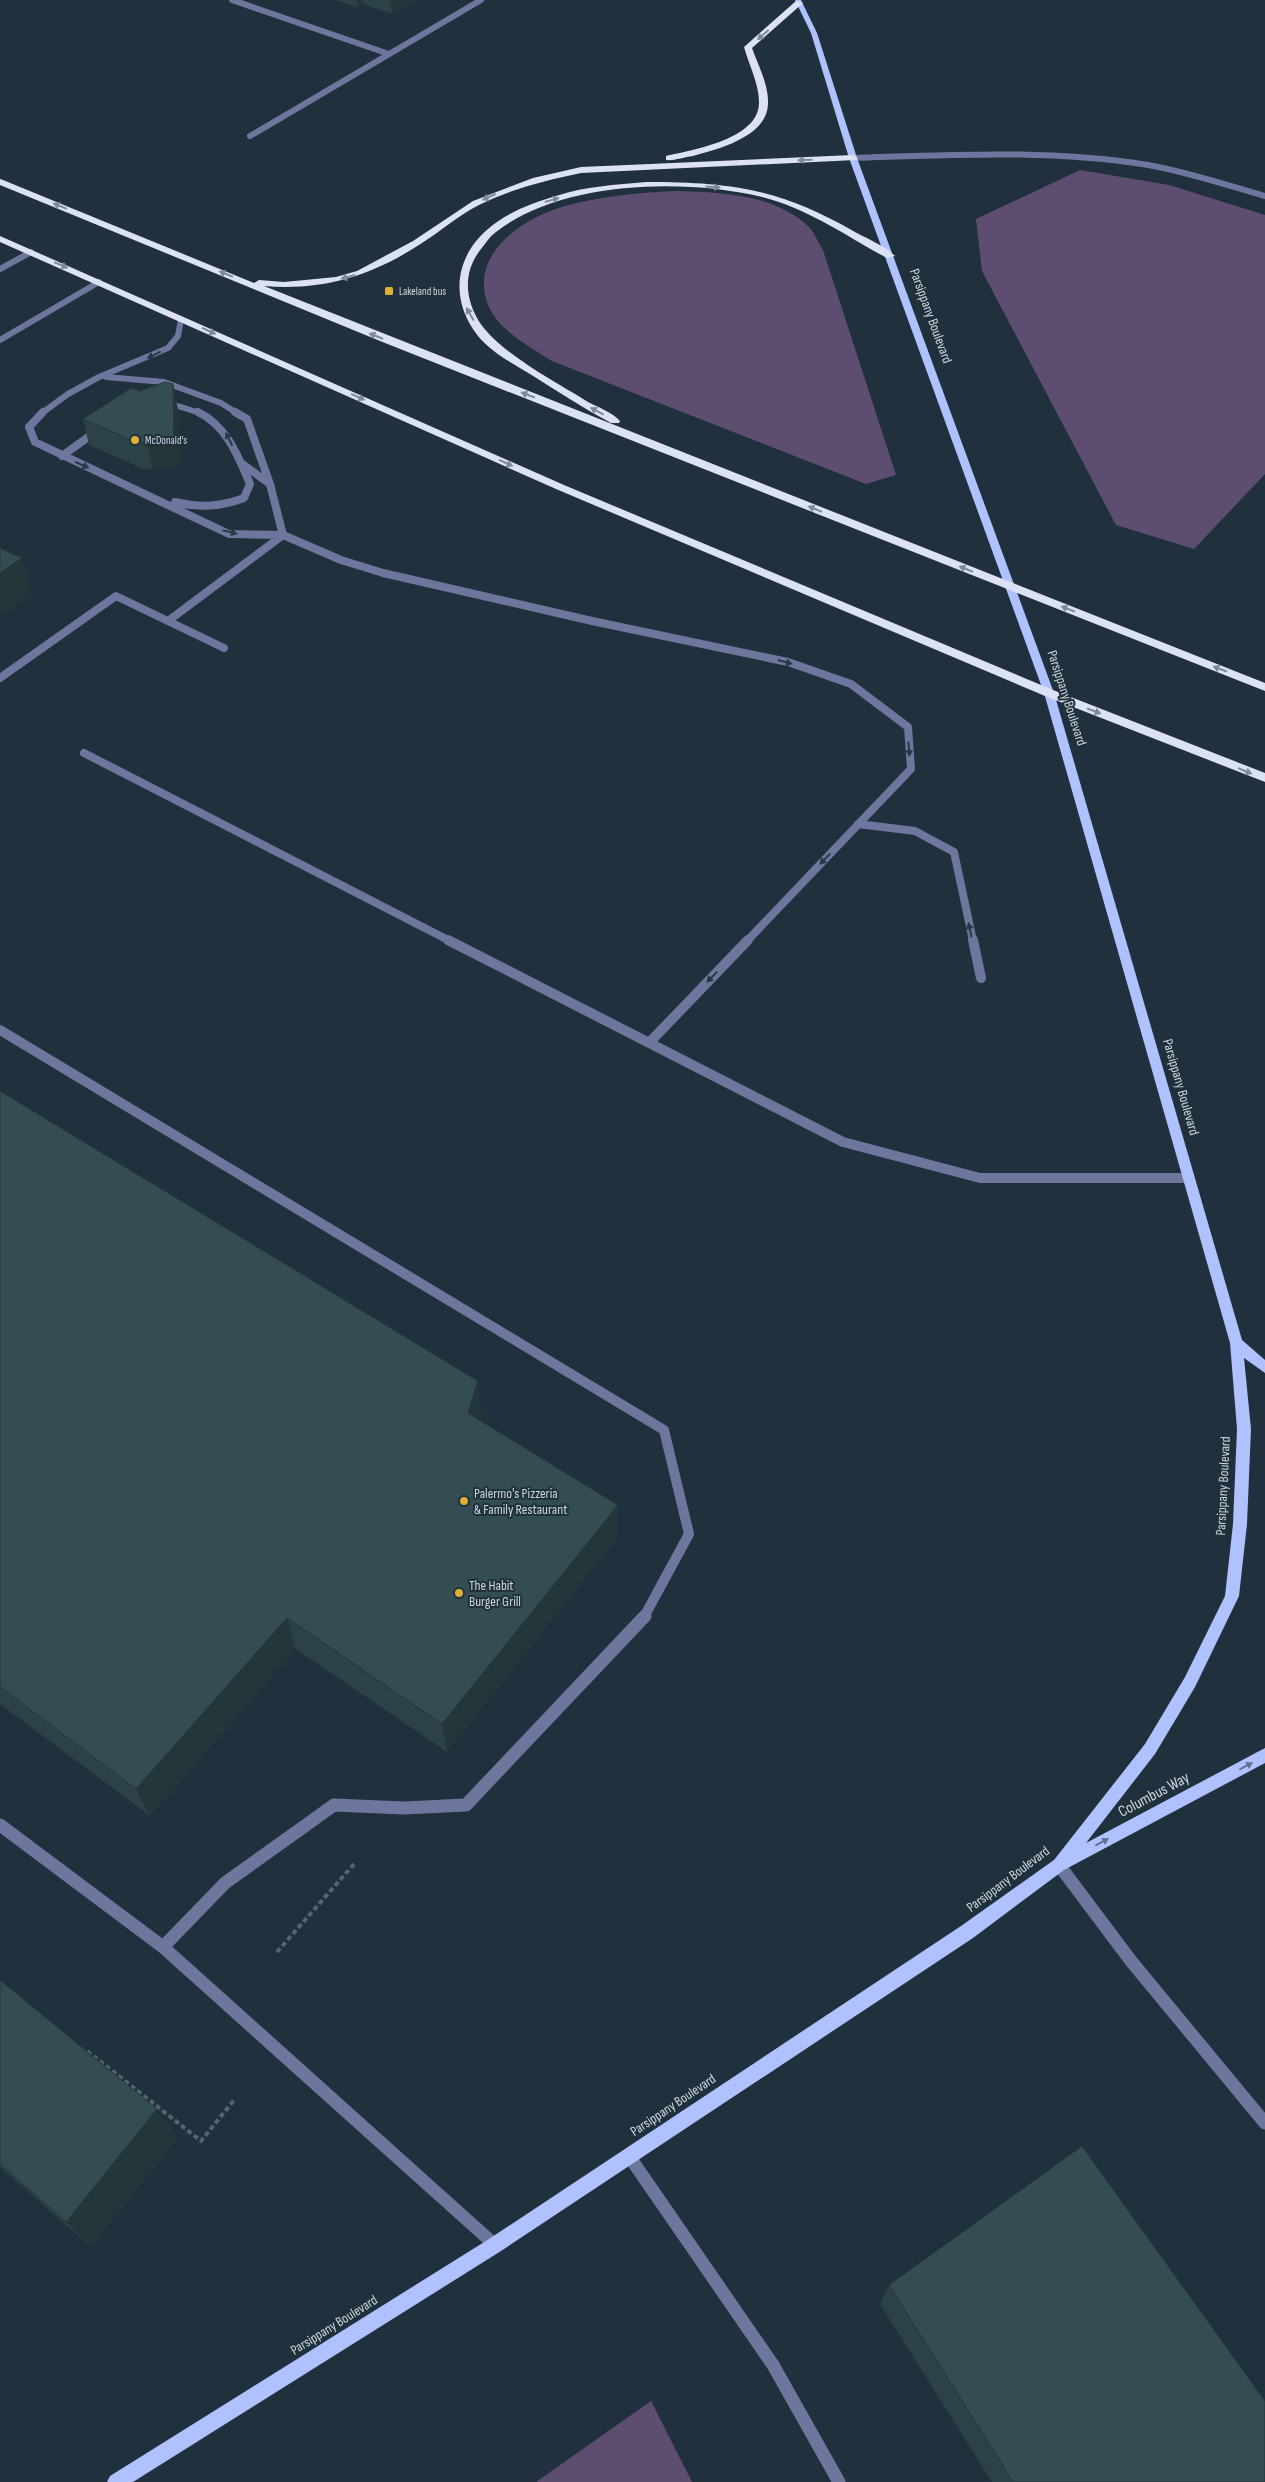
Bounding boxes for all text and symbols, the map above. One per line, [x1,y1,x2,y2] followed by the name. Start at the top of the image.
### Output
[757,29,769,41] one-way arrow
[796,156,812,164] one-way arrow
[705,184,721,192] one-way arrow
[482,194,496,202] one-way arrow
[544,195,559,203] one-way arrow
[52,202,67,209] one-way arrow
[54,261,69,269] one-way arrow
[906,266,956,366] street label: Parsippany Boulevard
[219,270,233,278] one-way arrow
[341,273,356,281] one-way arrow
[383,285,395,297] marker: Lakeland bus
[399,285,446,298] place label: Lakeland bus
[466,307,475,320] one-way arrow
[202,327,217,335] one-way arrow
[369,331,384,339] one-way arrow
[147,351,161,359] one-way arrow
[520,391,535,399] one-way arrow
[351,393,365,401] one-way arrow
[591,407,604,416] one-way arrow
[225,432,233,447] one-way arrow
[129,434,141,446] marker: McDonald's
[145,434,187,447] place label: McDonald's
[499,460,513,468] one-way arrow
[75,461,89,469] one-way arrow
[808,504,822,512] one-way arrow
[222,528,237,536] one-way arrow
[958,565,973,573] one-way arrow
[1061,605,1076,613] one-way arrow
[1044,648,1090,748] street label: Parsippany Boulevard
[778,658,793,666] one-way arrow
[1212,665,1227,673] one-way arrow
[1087,707,1102,715] one-way arrow
[906,741,914,757] one-way arrow
[1238,767,1253,775] one-way arrow
[819,853,831,865] one-way arrow
[966,922,974,938] one-way arrow
[706,970,718,982] one-way arrow
[1159,1037,1203,1137] street label: Parsippany Boulevard
[1212,1436,1234,1536] street label: Parsippany Boulevard
[474,1485,568,1518] place label: Palermo's Pizzeria & Family Restaurant
[458,1495,470,1507] marker: Palermo's Pizzeria & Family Restaurant
[469,1577,521,1610] place label: The Habit Burger Grill
[453,1587,465,1599] marker: The Habit Burger Grill
[1238,1762,1253,1770] one-way arrow
[1115,1768,1193,1822] street label: Columbus Way
[1095,1838,1110,1846] one-way arrow
[963,1842,1053,1916] street label: Parsippany Boulevard
[627,2070,719,2140] street label: Parsippany Boulevard
[287,2291,381,2359] street label: Parsippany Boulevard

